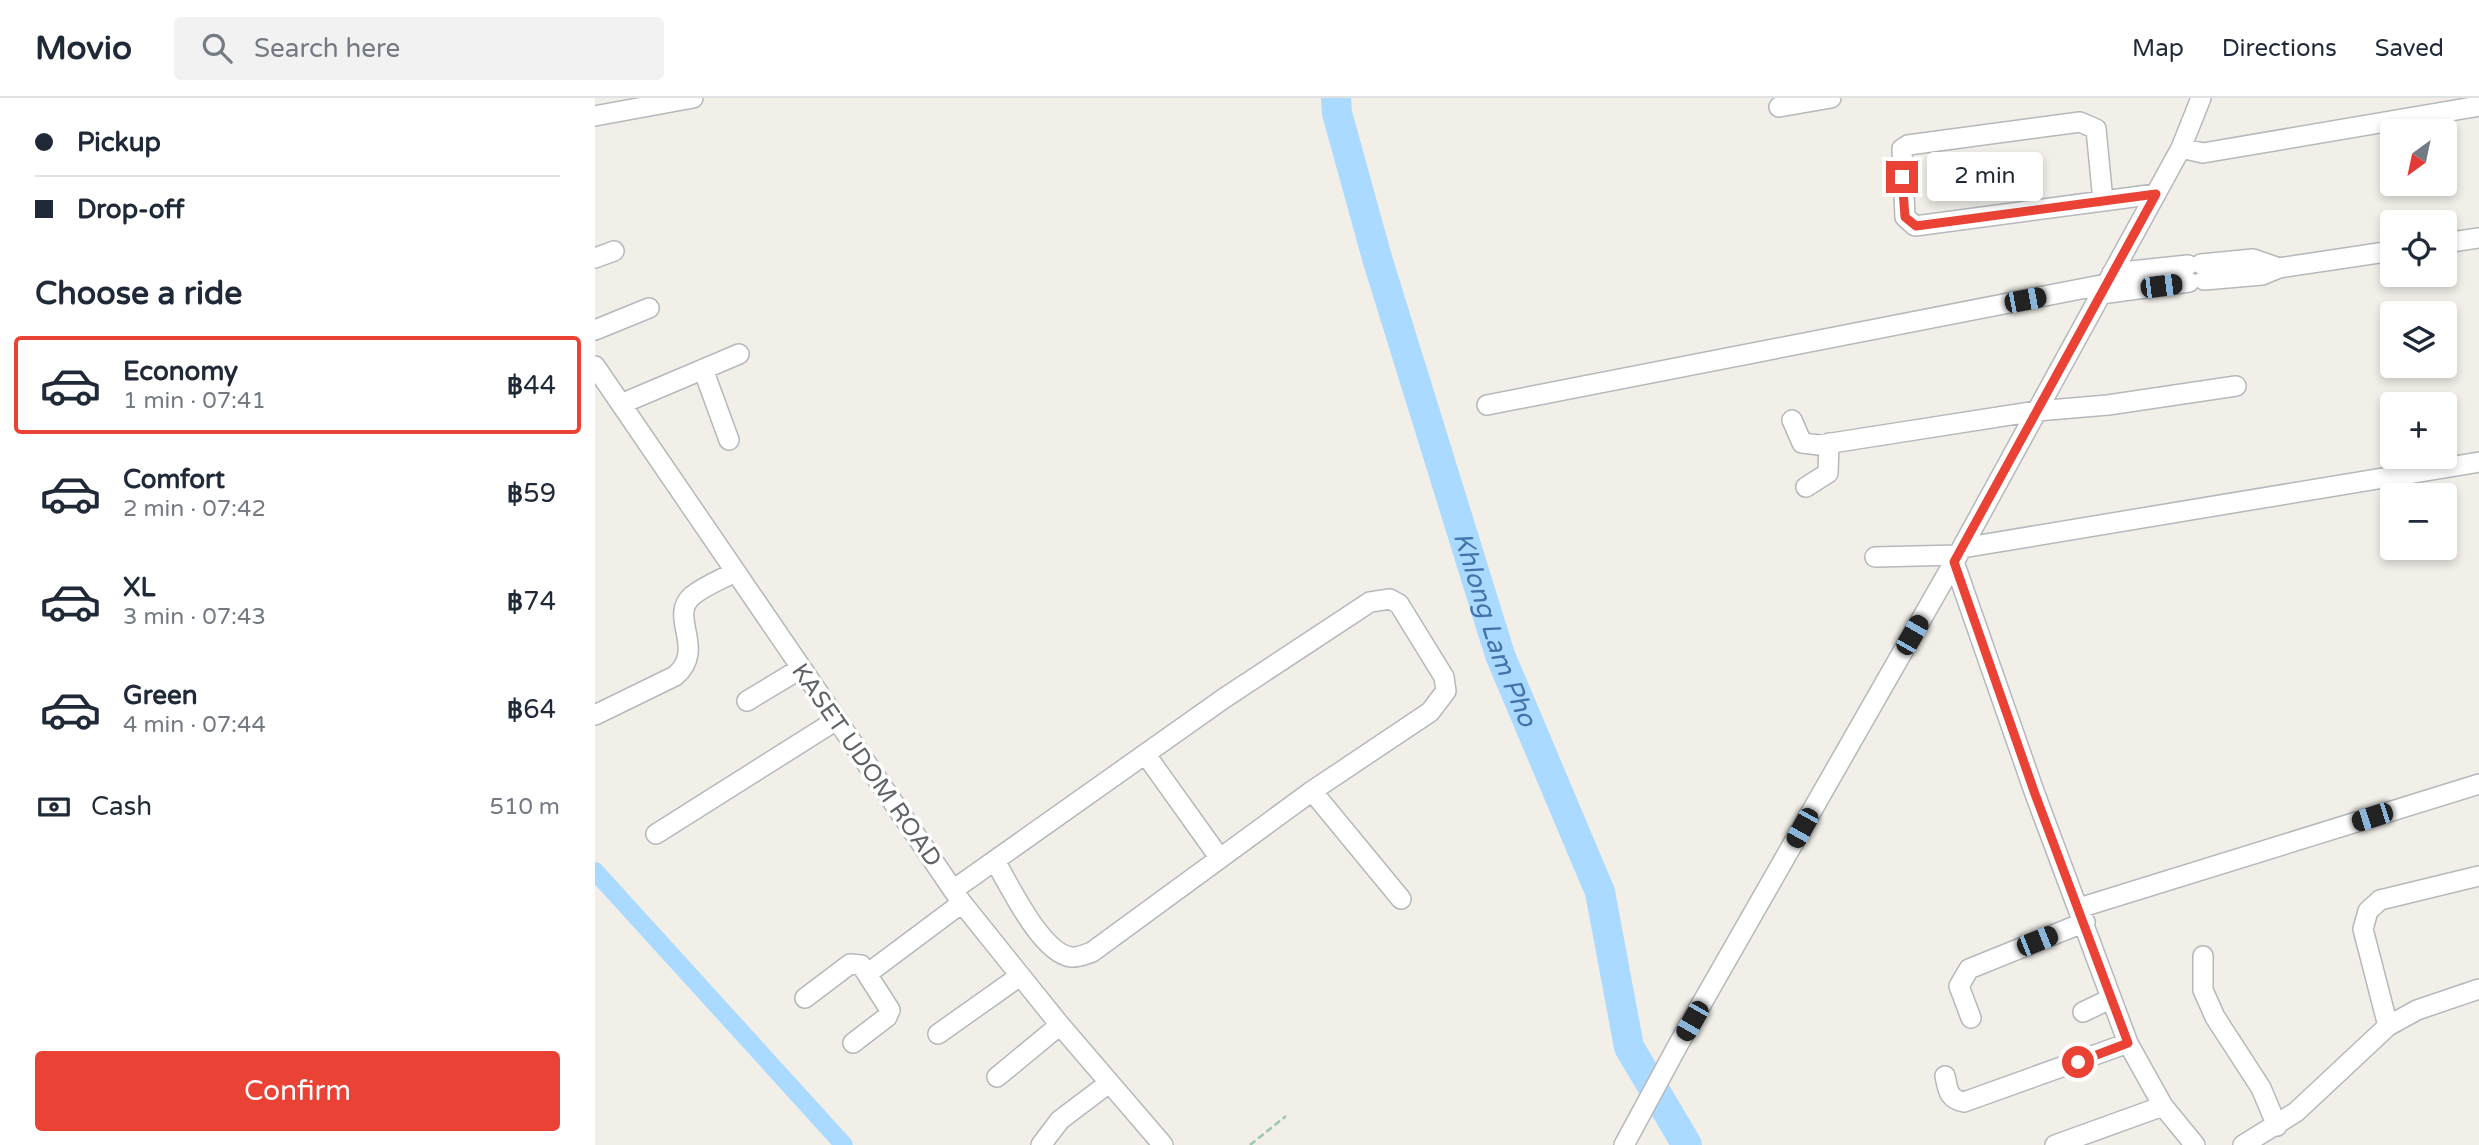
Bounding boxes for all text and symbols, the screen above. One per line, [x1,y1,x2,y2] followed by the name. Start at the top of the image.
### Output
[174,17,664,80] search box
[35,29,132,68] text: Movio
[198,29,236,67] icon: search
[254,33,400,64] text: Search here
[2132,34,2184,63] text: Map
[2222,34,2337,63] text: Directions
[2375,34,2444,63] text: Saved
[2380,119,2457,196] north arrow
[2380,119,2457,560] map controls
[77,127,161,158] text: Pickup
[1927,153,2042,202] callout: 2 min
[1886,161,1918,193] route end
[1954,162,2016,190] text: 2 min
[77,194,184,225] text: Drop-off
[2380,210,2457,287] button: locate
[2139,273,2184,299] car
[35,275,242,313] text: Choose a ride
[2003,286,2048,314] car
[2380,301,2457,378] button: layers
[39,354,102,417] icon: car
[123,356,238,387] text: Economy
[507,370,556,401] text: ฿44
[123,387,266,415] text: 1 min · 07:41
[2380,392,2457,469] button: +
[39,462,102,525] icon: car
[123,464,225,495] text: Comfort
[507,478,556,509] text: ฿59
[2380,483,2457,560] button: −
[123,495,266,523] text: 2 min · 07:42
[1447,528,1544,732] water label: Khlong Lam Pho
[39,570,102,633] icon: car
[123,572,155,603] text: XL
[507,586,556,617] text: ฿74
[123,603,266,631] text: 3 min · 07:43
[1893,612,1932,658] car
[785,658,948,873] street label: KASET UDOM ROAD
[39,678,102,741] icon: car
[123,680,198,711] text: Green
[507,694,556,725] text: ฿64
[123,711,266,739] text: 4 min · 07:44
[35,788,73,826] icon: cash
[91,791,152,822] text: Cash
[490,793,560,821] text: 510 m
[2349,801,2396,833] car
[1783,805,1822,851] car
[2014,923,2061,959] car
[1673,998,1712,1044] car
[2062,1046,2094,1078] route start
[35,1051,560,1131] button: Confirm

